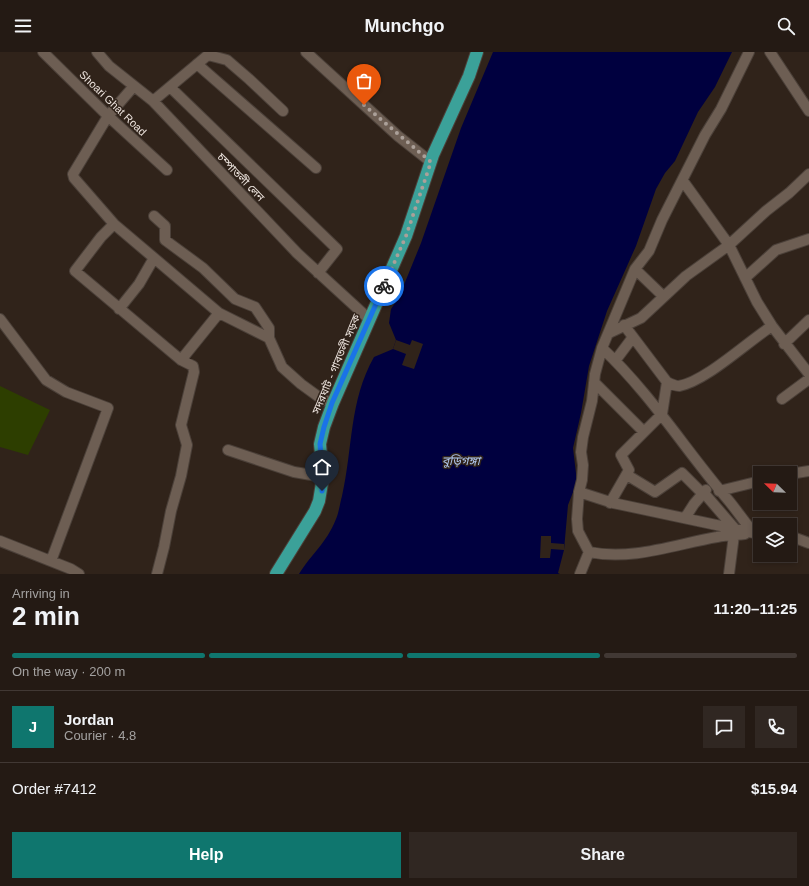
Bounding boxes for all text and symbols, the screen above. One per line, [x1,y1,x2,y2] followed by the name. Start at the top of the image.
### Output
[12,15,34,37] icon: menu
[775,15,797,37] icon: search
[365,16,444,36] text: Munchgo
[347,64,381,105] pin
[77,68,149,138] street label: Shoari Ghat Road
[353,70,375,92] icon: bag
[214,150,267,204] street label: চম্পাতলী লেন
[364,266,404,306] courier
[373,275,395,297] icon: bike
[309,312,362,417] street label: সদরঘাট - গাবতলী সড়ক
[305,450,339,491] pin
[442,454,483,468] water label: বুড়িগঙ্গা
[311,456,333,478] icon: home
[753,466,797,510] north arrow
[753,466,797,562] map controls
[753,518,797,562] button: layers
[12,586,70,601] text: Arriving in
[714,600,797,617] text: 11:20–11:25
[12,601,80,631] text: 2 min
[12,664,125,679] text: On the way · 200 m
[703,706,745,748] button: chat
[755,706,797,748] button: phone
[64,711,114,728] text: Jordan
[29,718,37,735] text: J
[64,728,136,743] text: Courier · 4.8
[12,780,96,797] text: Order #7412
[751,780,797,797] text: $15.94
[12,832,401,878] button: Help
[409,832,797,878] button: Share

